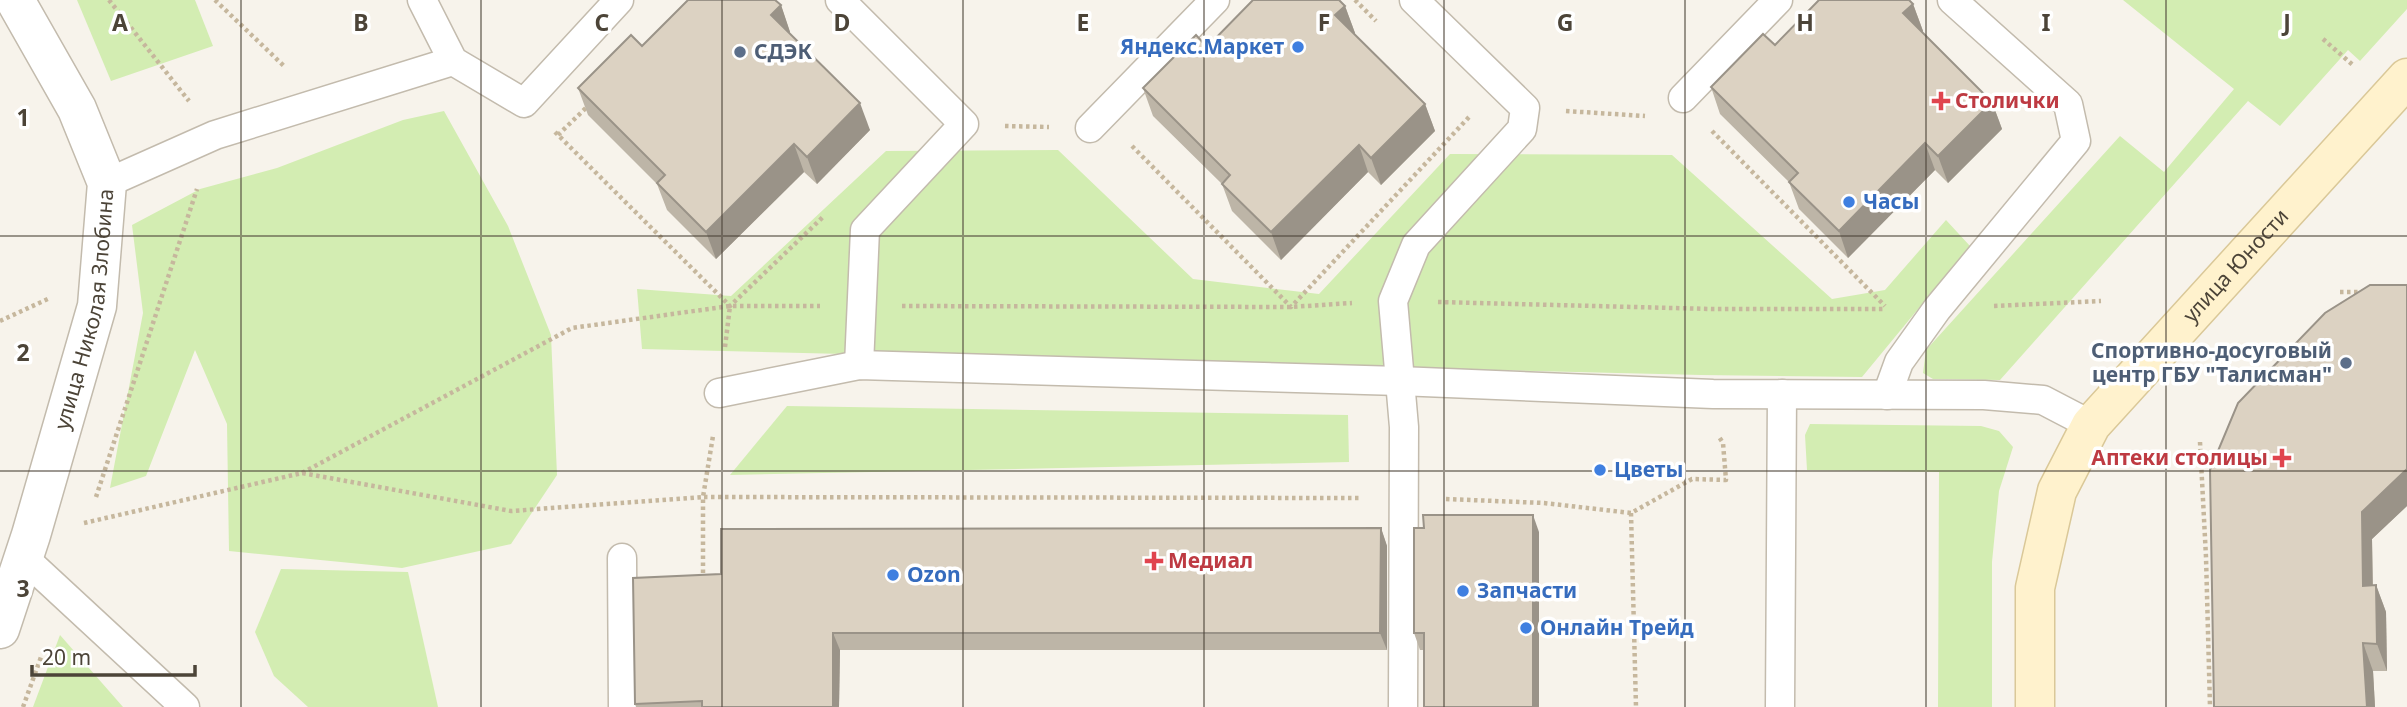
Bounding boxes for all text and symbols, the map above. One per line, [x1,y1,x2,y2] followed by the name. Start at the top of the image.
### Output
[112,6,128,38] text: A
[353,6,369,38] text: B
[595,6,610,38] text: C
[834,6,850,38] text: D
[1077,6,1089,38] text: E
[1318,6,1330,38] text: F
[1557,6,1573,38] text: G
[1796,6,1814,38] text: H
[2042,6,2051,38] text: I
[2281,6,2291,38] text: J
[1120,32,1284,60] place label: Яндекс.Маркет
[754,37,813,65] place label: СДЭК
[1290,39,1306,55] marker: Яндекс.Маркет
[732,44,748,60] marker: СДЭК
[1955,86,2060,114] place label: Столички
[1933,93,1949,109] marker: Столички
[16,101,30,133] text: 1
[1863,187,1920,215] place label: Часы
[47,188,119,433] street label: улица Николая Злобина
[1841,194,1857,210] marker: Часы
[2176,202,2294,328] street label: улица Юности
[16,336,30,368] text: 2
[2091,336,2332,388] place label: Спортивно-досуговый центр ГБУ "Талисман"
[2338,355,2354,371] marker: Спортивно-досуговый центр ГБУ "Талисман"
[2091,443,2268,471] place label: Аптеки столицы
[2274,450,2290,466] marker: Аптеки столицы
[1614,455,1683,483] place label: Цветы
[1592,462,1608,478] marker: Цветы
[1168,546,1253,574] place label: Медиал
[1146,553,1162,569] marker: Медиал
[907,560,961,588] place label: Ozon
[885,567,901,583] marker: Ozon
[16,572,30,604] text: 3
[1477,576,1577,604] place label: Запчасти
[1455,583,1471,599] marker: Запчасти
[1540,613,1694,641] place label: Онлайн Трейд
[1518,620,1534,636] marker: Онлайн Трейд
[32,634,194,678] scale bar
[42,643,91,671] text: 20 m

